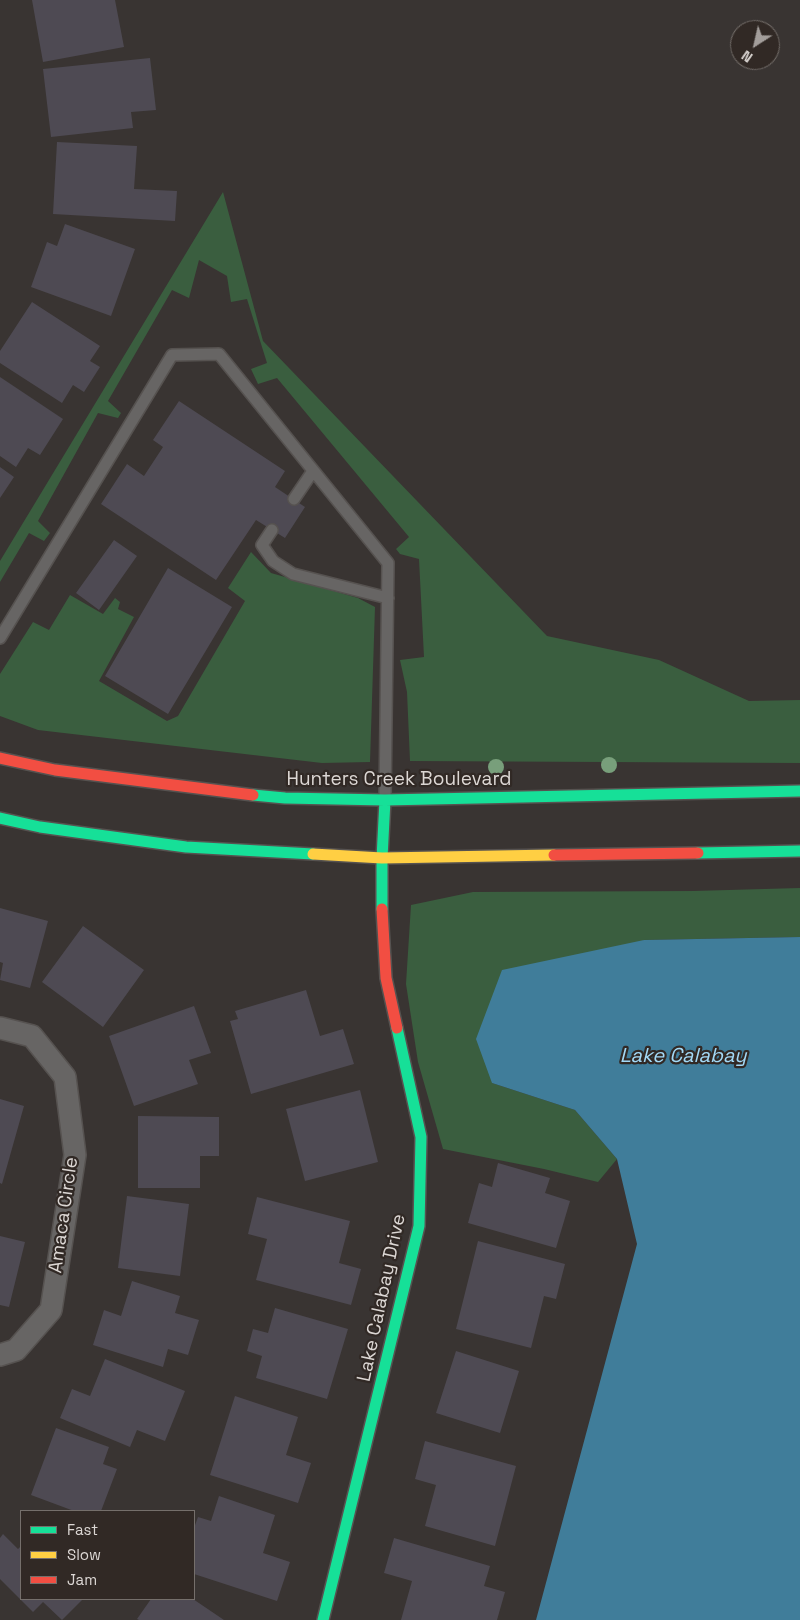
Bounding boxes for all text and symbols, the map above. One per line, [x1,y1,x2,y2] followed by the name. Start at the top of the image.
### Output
[730,20,780,70] north arrow
[738,46,756,67] text: N
[287,769,511,791] street label: Hunters Creek Boulevard
[620,1045,746,1069] water label: Lake Calabay
[45,1155,83,1275] street label: Amaca Circle
[353,1212,411,1384] street label: Lake Calabay Drive
[20,1510,195,1600] legend
[67,1520,98,1539] text: Fast
[67,1545,101,1564] text: Slow
[67,1570,97,1589] text: Jam

